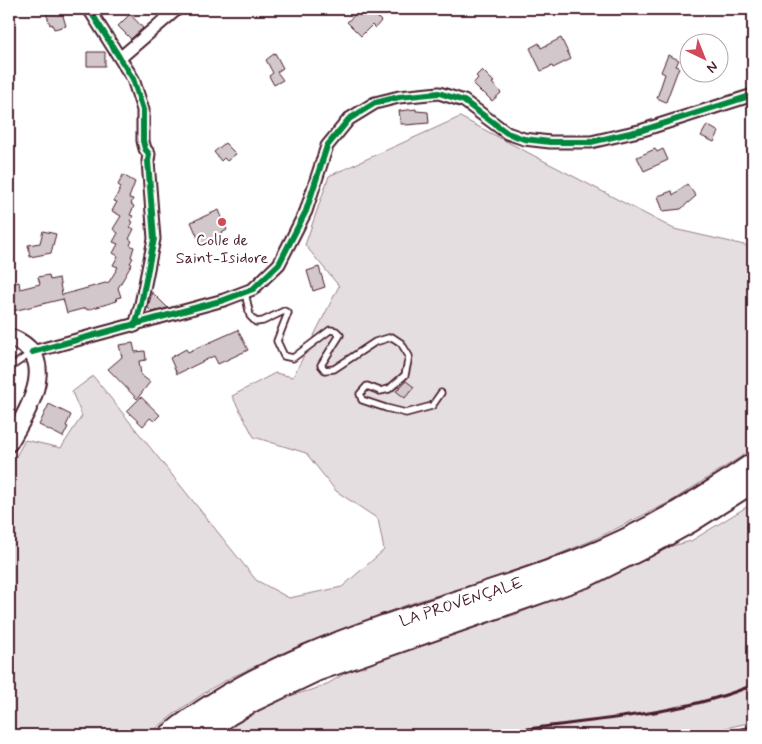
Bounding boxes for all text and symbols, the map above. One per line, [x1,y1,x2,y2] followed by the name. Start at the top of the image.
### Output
[680,32,730,82] north arrow
[703,57,722,77] text: N
[216,216,228,228] marker: Colle de Saint-Isidore
[176,230,268,269] place label: Colle de Saint-Isidore
[397,572,525,632] street label: LA PROVENÇALE

